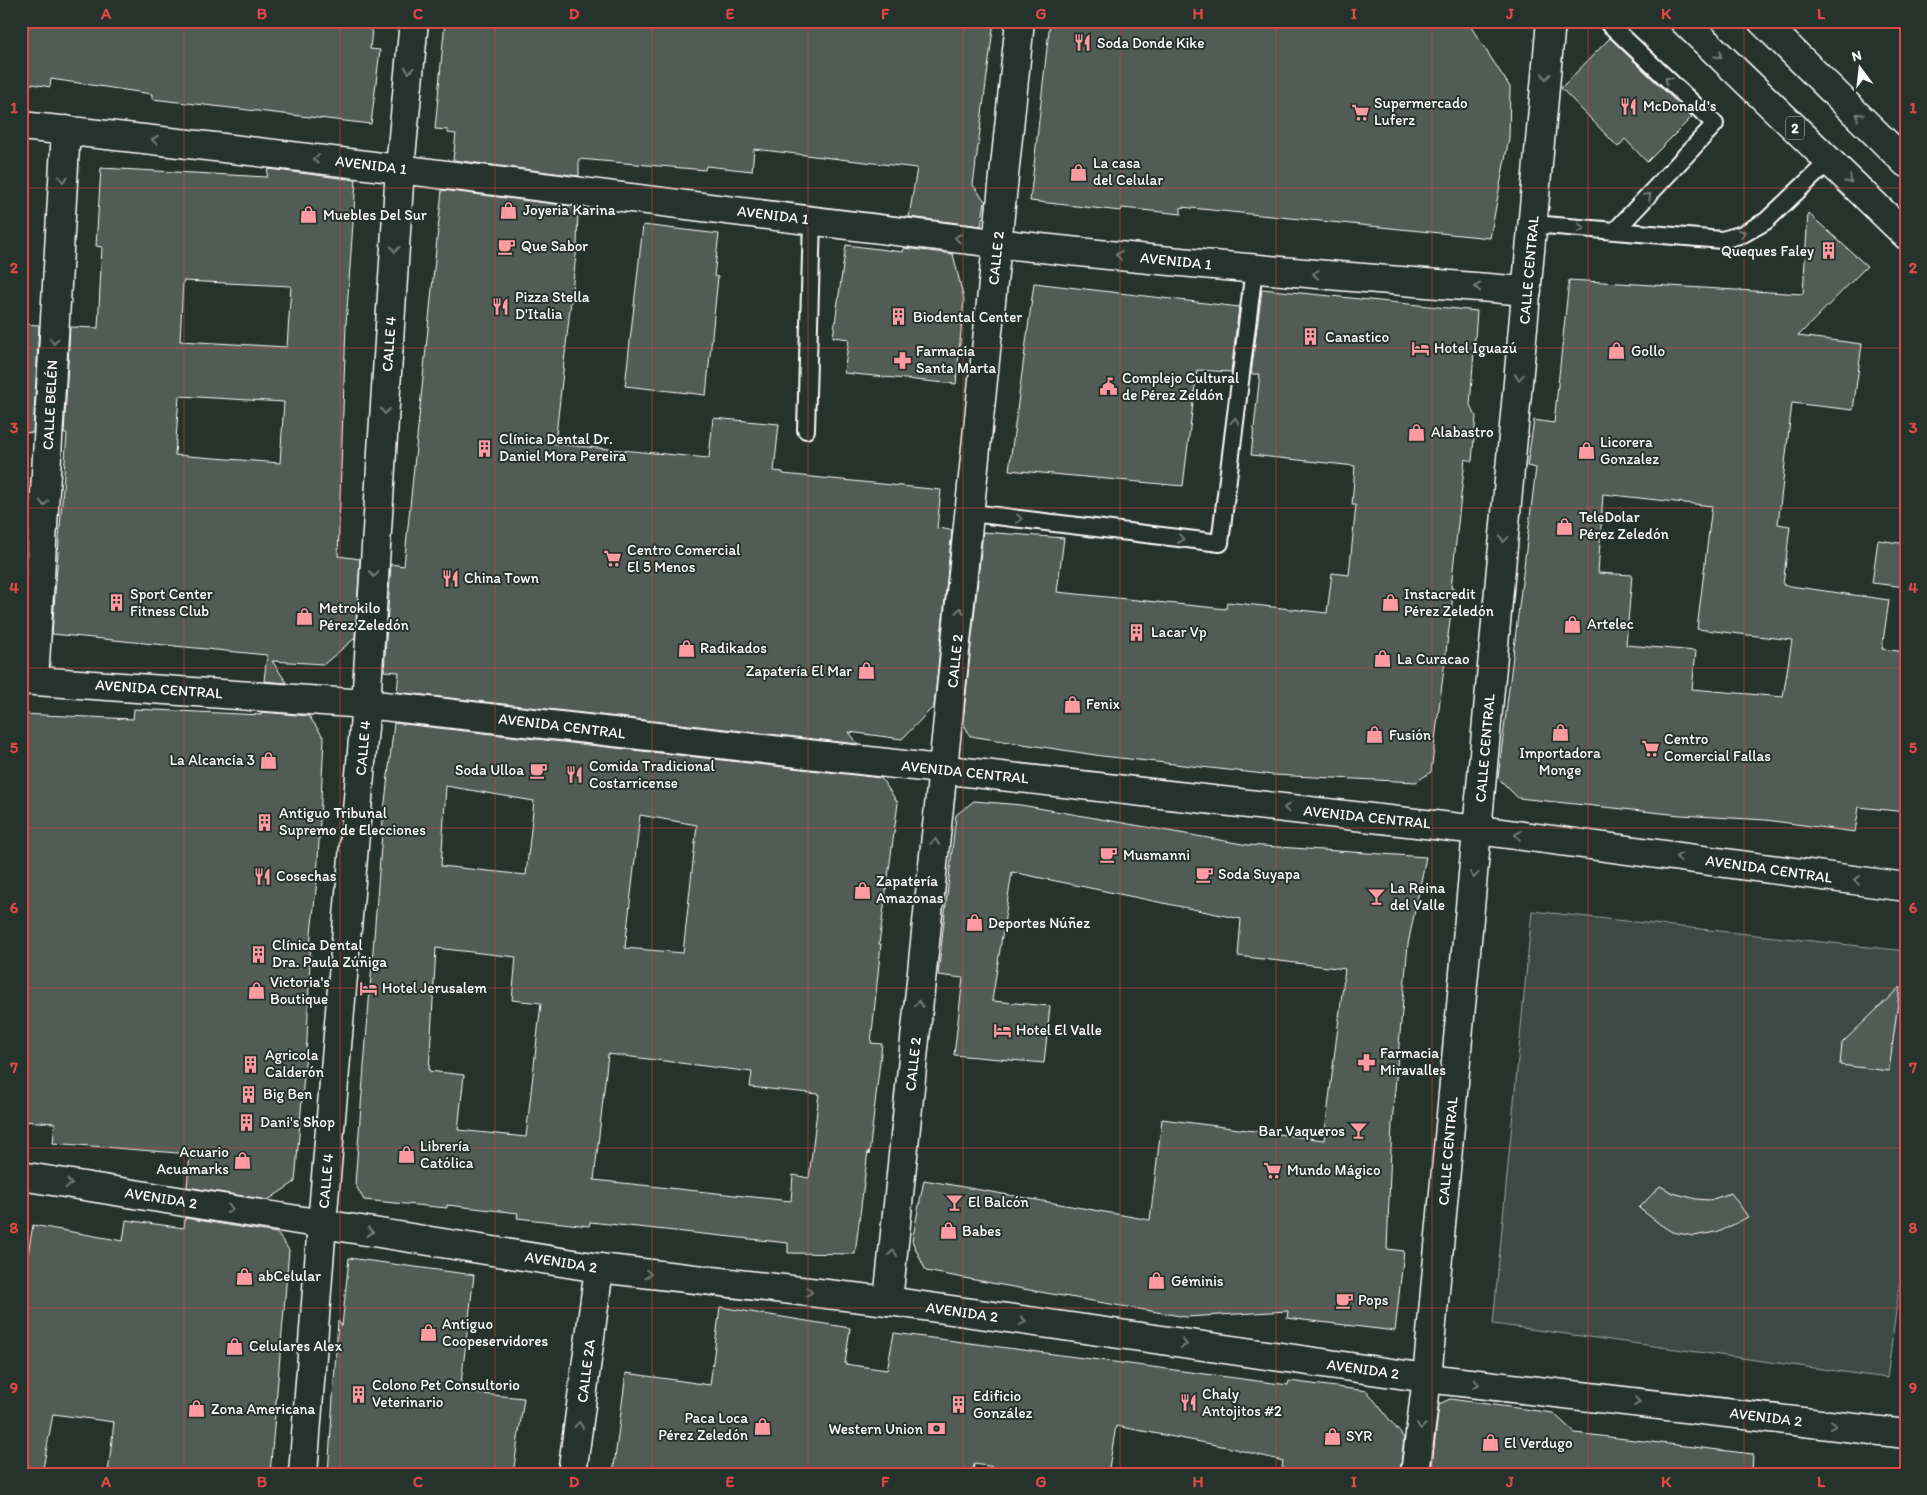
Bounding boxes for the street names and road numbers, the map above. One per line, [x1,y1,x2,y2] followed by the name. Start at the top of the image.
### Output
[1786,116,1804,140] road number: 2
[334,152,408,178] street label: AVENIDA 1
[736,202,810,228] street label: AVENIDA 1
[1515,215,1543,325] street label: CALLE CENTRAL
[984,230,1008,286] street label: CALLE 2
[1139,248,1213,274] street label: AVENIDA 1
[378,316,400,372] street label: CALLE 4
[39,360,61,450] street label: CALLE BELÉN
[943,633,967,689] street label: CALLE 2
[95,676,224,702] street label: AVENIDA CENTRAL
[1471,693,1499,803] street label: CALLE CENTRAL
[498,709,627,743] street label: AVENIDA CENTRAL
[352,720,374,776] street label: CALLE 4
[901,756,1030,788] street label: AVENIDA CENTRAL
[1303,801,1432,833] street label: AVENIDA CENTRAL
[1705,851,1834,887] street label: AVENIDA CENTRAL
[901,1036,925,1092] street label: CALLE 2
[1434,1096,1462,1206] street label: CALLE CENTRAL
[315,1153,337,1209] street label: CALLE 4
[124,1183,198,1213] street label: AVENIDA 2
[524,1247,598,1277] street label: AVENIDA 2
[925,1298,999,1326] street label: AVENIDA 2
[573,1338,599,1404] street label: CALLE 2A
[1326,1355,1400,1383] street label: AVENIDA 2
[1729,1404,1803,1430] street label: AVENIDA 2

